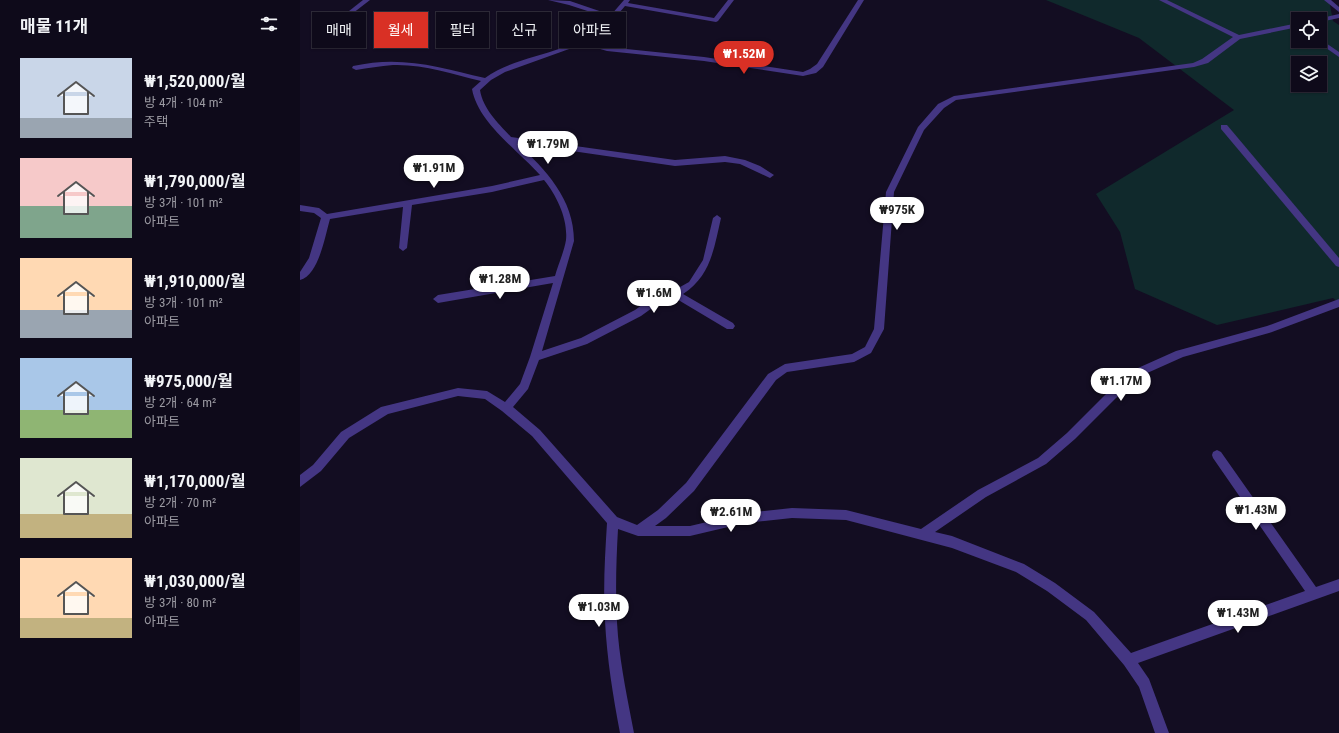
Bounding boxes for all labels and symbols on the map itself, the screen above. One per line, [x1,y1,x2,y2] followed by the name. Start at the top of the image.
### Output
[711,41,777,75] pin: ₩1.52M
[515,131,581,165] pin: ₩1.79M
[401,155,467,189] pin: ₩1.91M
[869,197,925,231] pin: ₩975K
[467,266,533,300] pin: ₩1.28M
[626,280,682,314] pin: ₩1.6M
[1088,368,1154,402] pin: ₩1.17M
[1223,497,1289,531] pin: ₩1.43M
[698,499,764,533] pin: ₩2.61M
[566,594,632,628] pin: ₩1.03M
[1205,600,1271,634] pin: ₩1.43M

